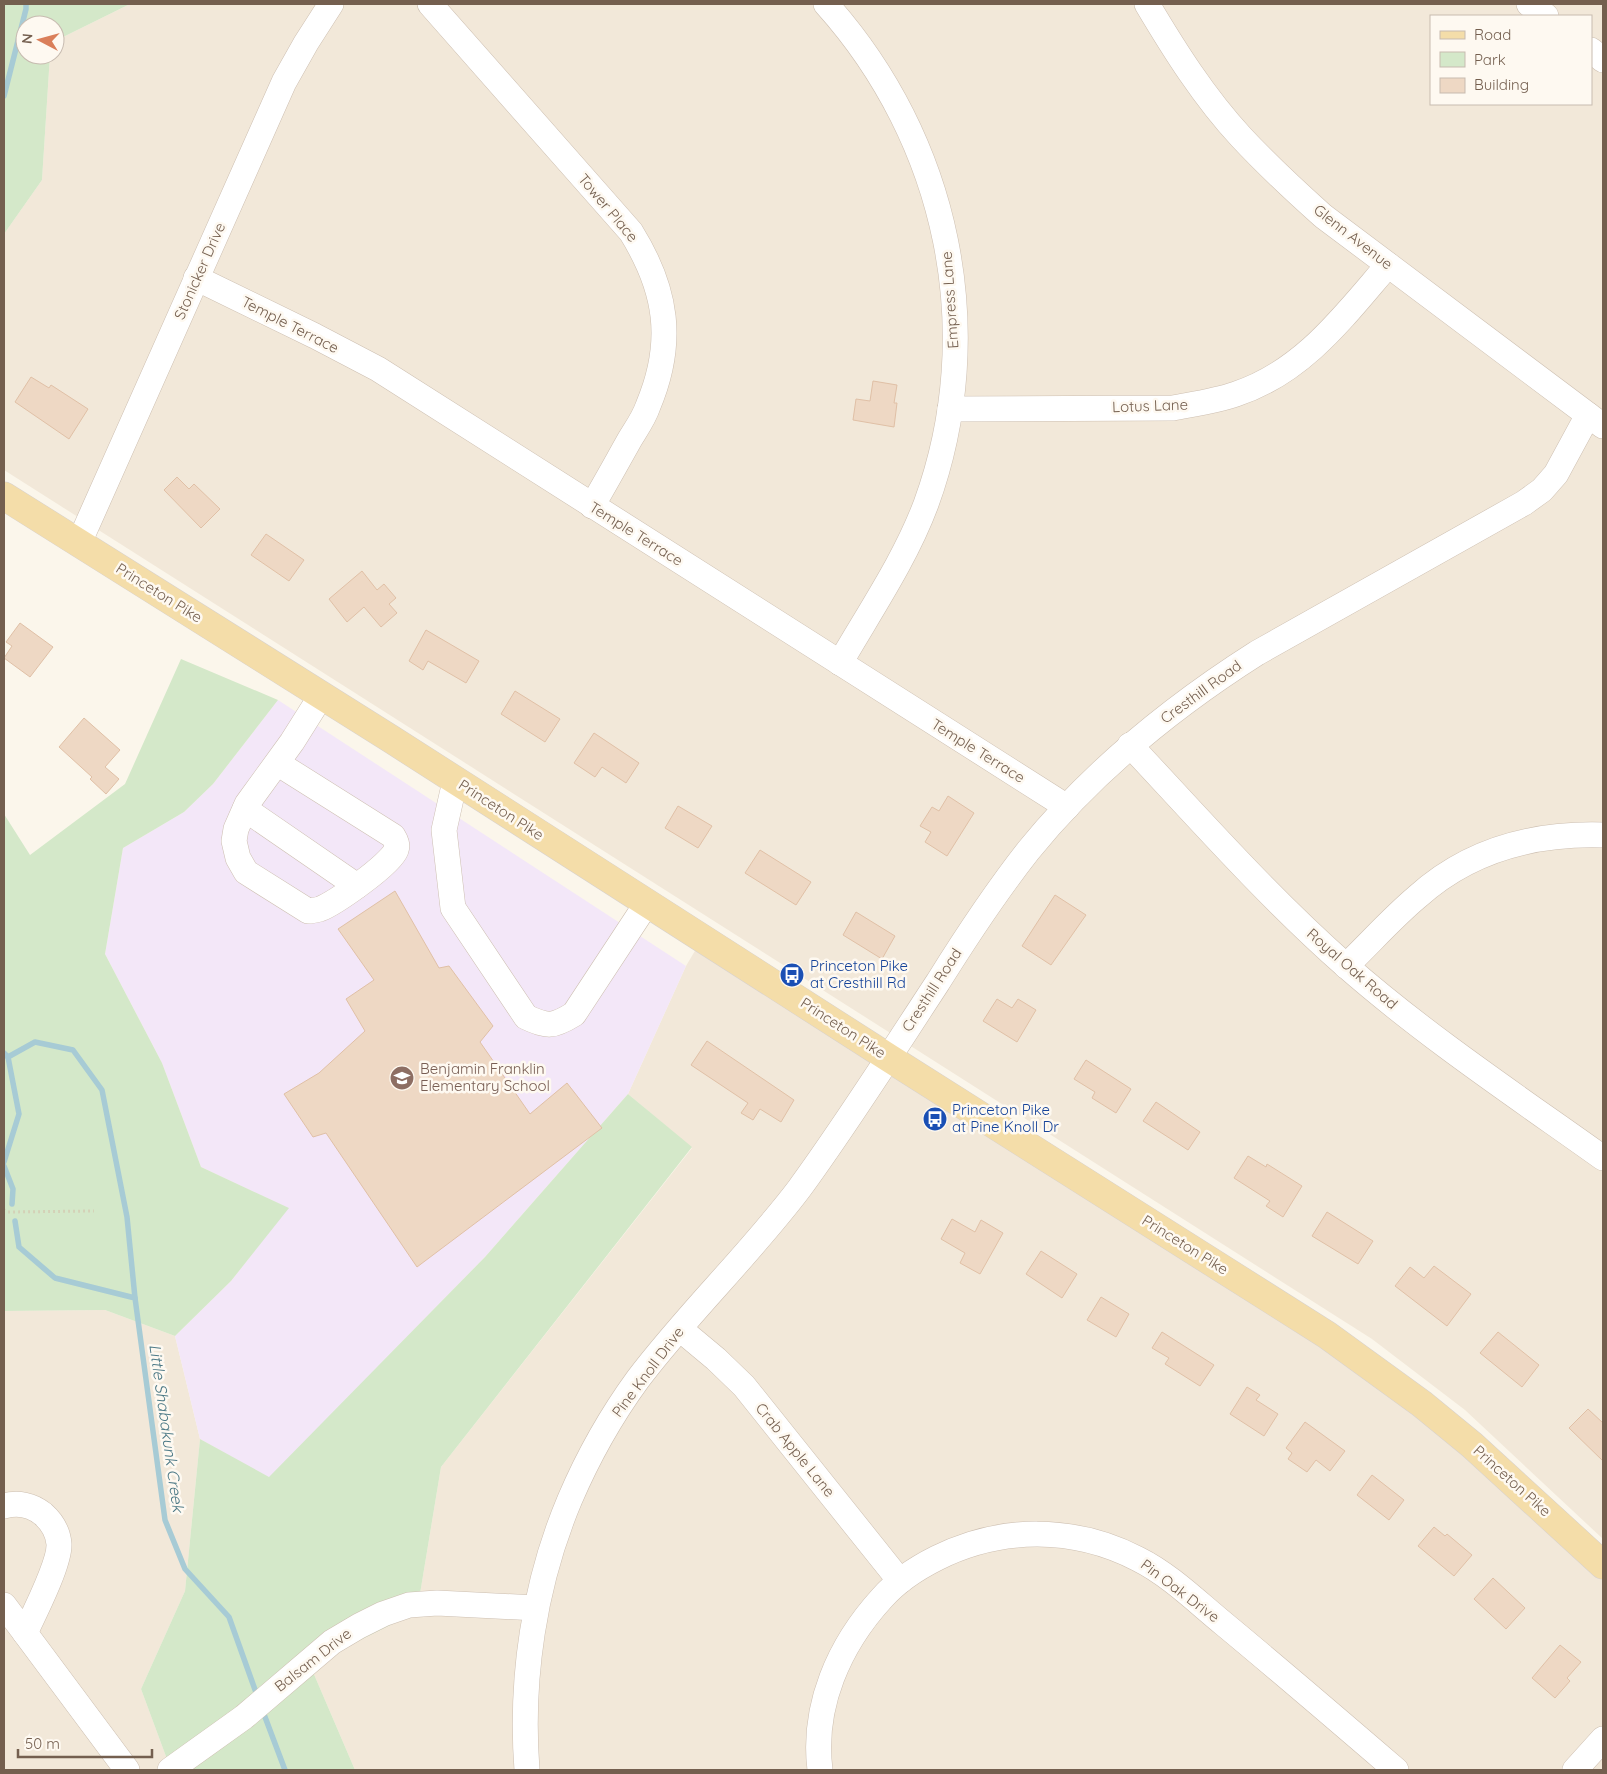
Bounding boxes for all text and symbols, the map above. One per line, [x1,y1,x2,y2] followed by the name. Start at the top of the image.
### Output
[15,15,65,65] north arrow
[1430,15,1592,105] legend
[1474,25,1511,44] text: Road
[18,33,37,45] text: N
[1474,50,1506,69] text: Park
[1474,75,1529,94] text: Building
[574,170,643,246] street label: Tower Place
[1310,200,1397,273] street label: Glenn Avenue
[170,219,229,322] street label: Stonicker Drive
[937,251,962,349] street label: Empress Lane
[238,292,342,357] street label: Temple Terrace
[1112,395,1188,416] street label: Lotus Lane
[586,497,687,570] street label: Temple Terrace
[113,559,206,627] street label: Princeton Pike
[1156,656,1245,727] street label: Cresthill Road
[928,714,1029,787] street label: Temple Terrace
[455,775,548,844] street label: Princeton Pike
[1303,924,1402,1013] street label: Royal Oak Road
[898,944,966,1035] street label: Cresthill Road
[810,956,908,992] place label: Princeton Pike at Cresthill Rd
[779,962,805,988] bus stop icon: Princeton Pike at Cresthill Rd
[797,993,890,1062] street label: Princeton Pike
[420,1059,550,1095] place label: Benjamin Franklin Elementary School
[389,1065,415,1091] school or university icon: Benjamin Franklin Elementary School
[952,1100,1059,1136] place label: Princeton Pike at Pine Knoll Dr
[922,1106,948,1132] bus stop icon: Princeton Pike at Pine Knoll Dr
[1139,1211,1232,1279] street label: Princeton Pike
[607,1323,688,1421] street label: Pine Knoll Drive
[145,1343,189,1515] water label: Little Shabakunk Creek
[752,1399,839,1501] street label: Crab Apple Lane
[1470,1441,1555,1520] street label: Princeton Pike
[1137,1555,1223,1626] street label: Pin Oak Drive
[270,1624,355,1696] street label: Balsam Drive
[18,1726,151,1758] scale bar
[25,1734,60,1753] text: 50 m

